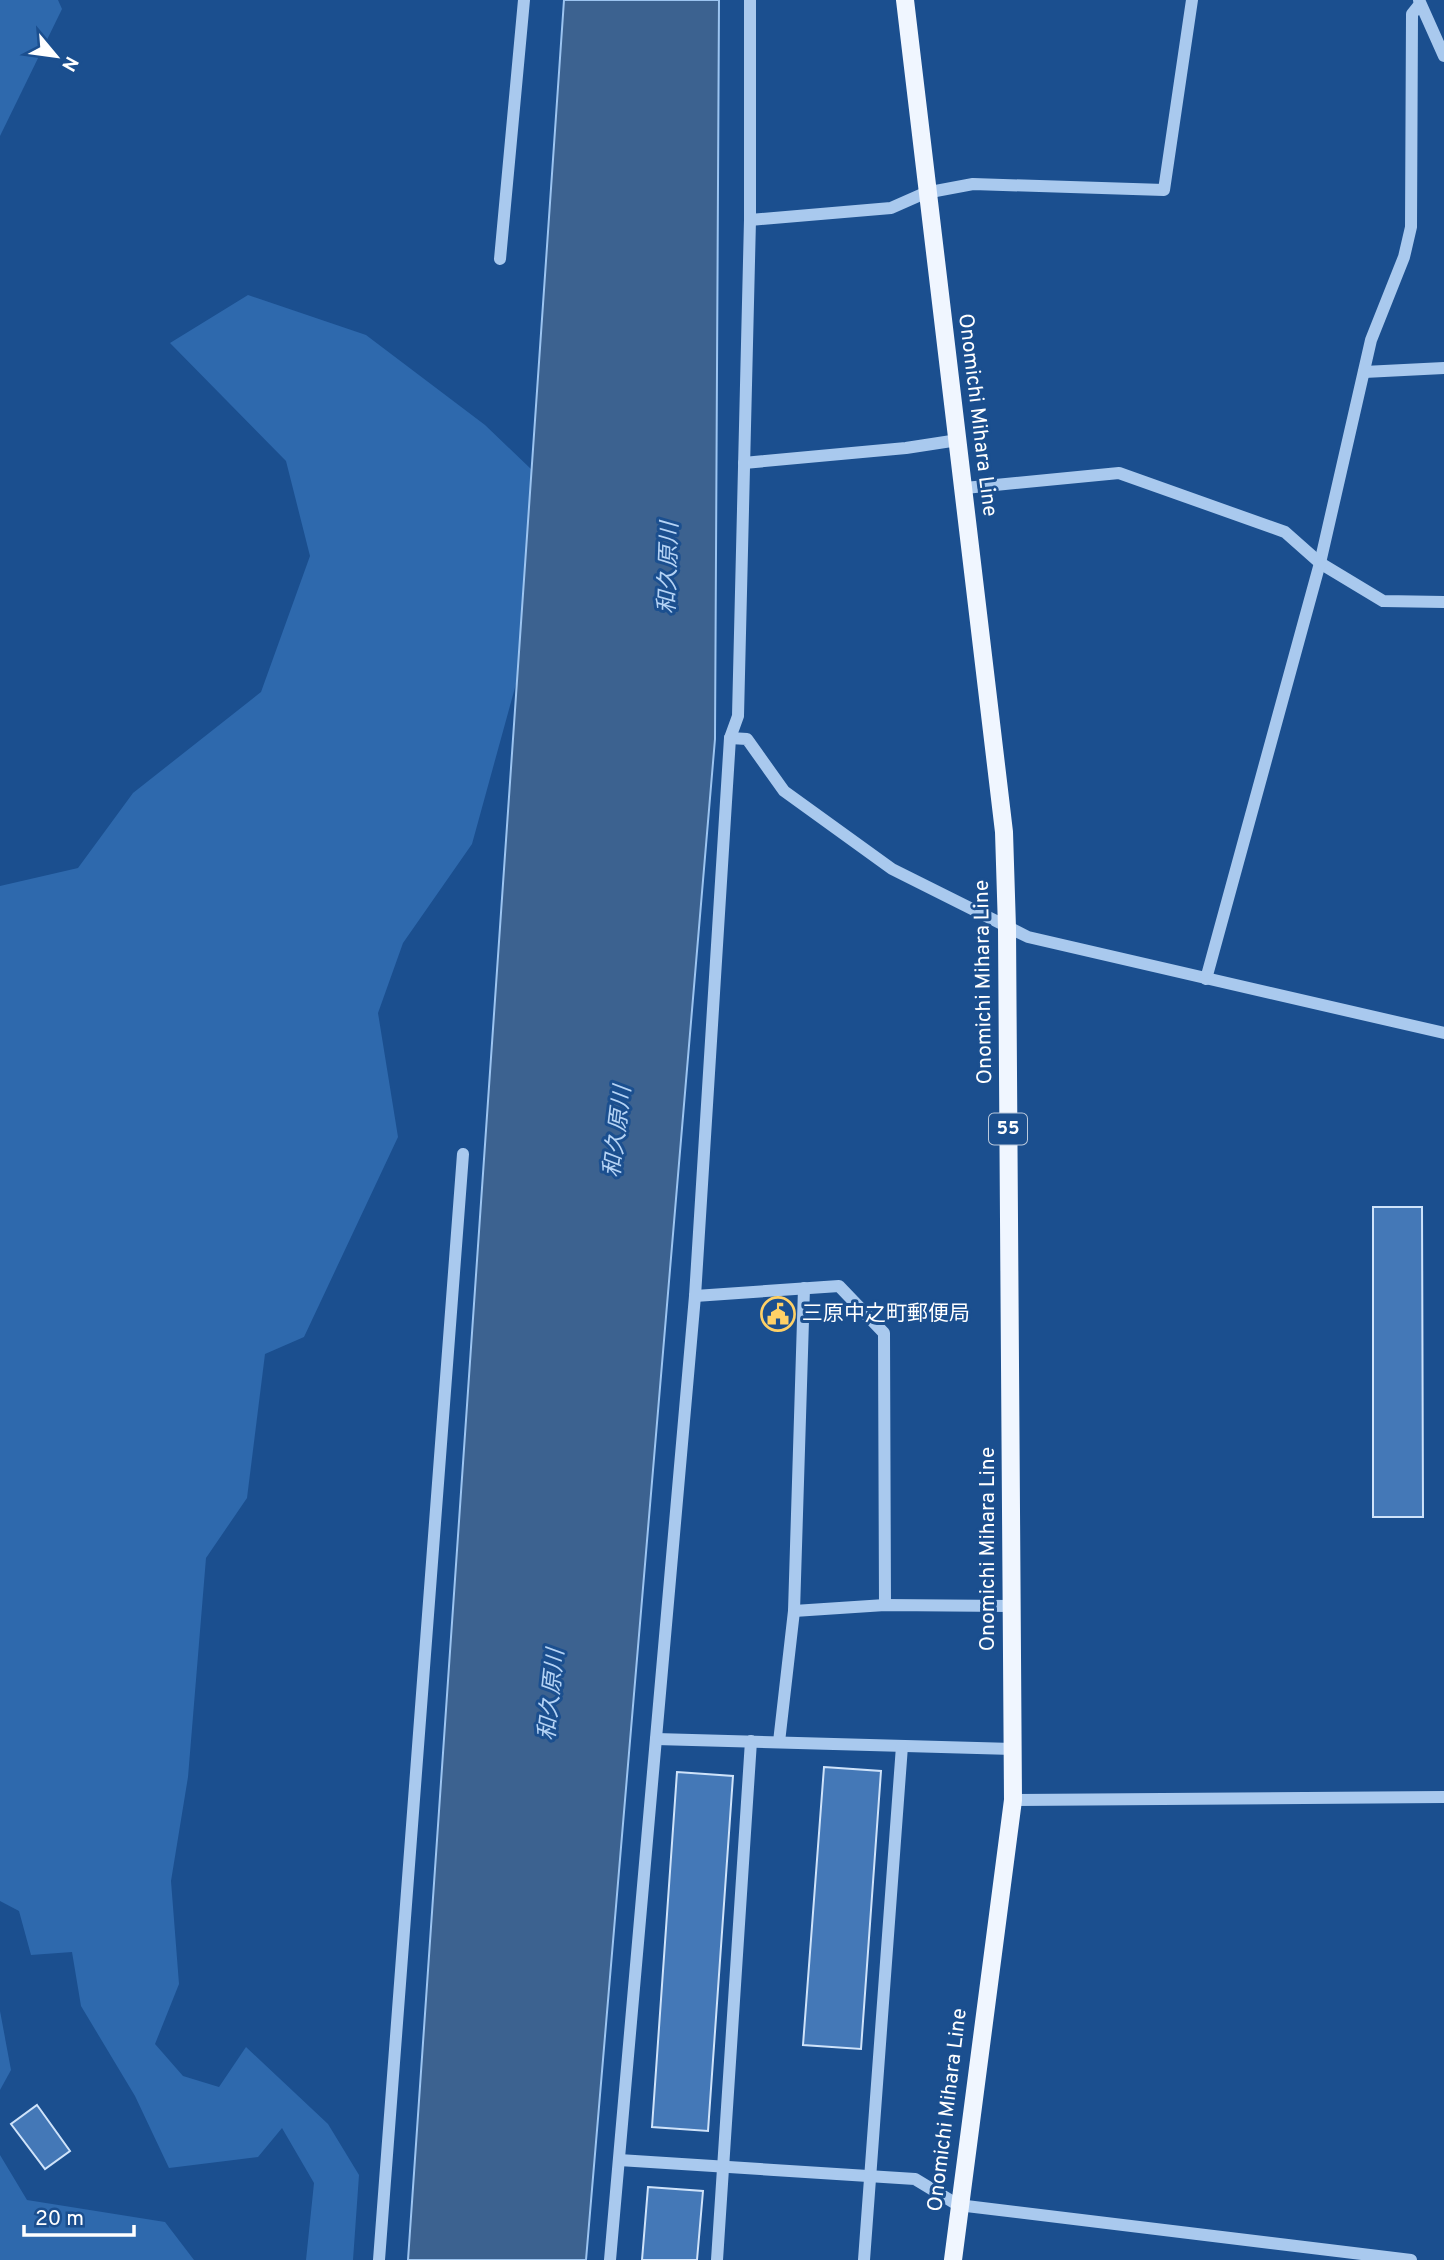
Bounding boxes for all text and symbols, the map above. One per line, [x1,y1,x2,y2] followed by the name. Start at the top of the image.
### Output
[21,21,91,91] north arrow
[55,51,83,75] text: N
[951,312,1003,518] street label: Onomichi Mihara Line
[654,519,686,614] water label: 和久原川
[969,879,999,1085] street label: Onomichi Mihara Line
[599,1082,639,1179] water label: 和久原川
[989,1114,1027,1144] road number: 55
[759,1295,797,1333] public building icon: 三原中之町郵便局
[802,1301,970,1328] place label: 三原中之町郵便局
[975,1447,1002,1651] street label: Onomichi Mihara Line
[534,1645,573,1742] water label: 和久原川
[922,2007,974,2213] street label: Onomichi Mihara Line
[24,2194,135,2238] scale bar
[35,2206,84,2233] text: 20 m

